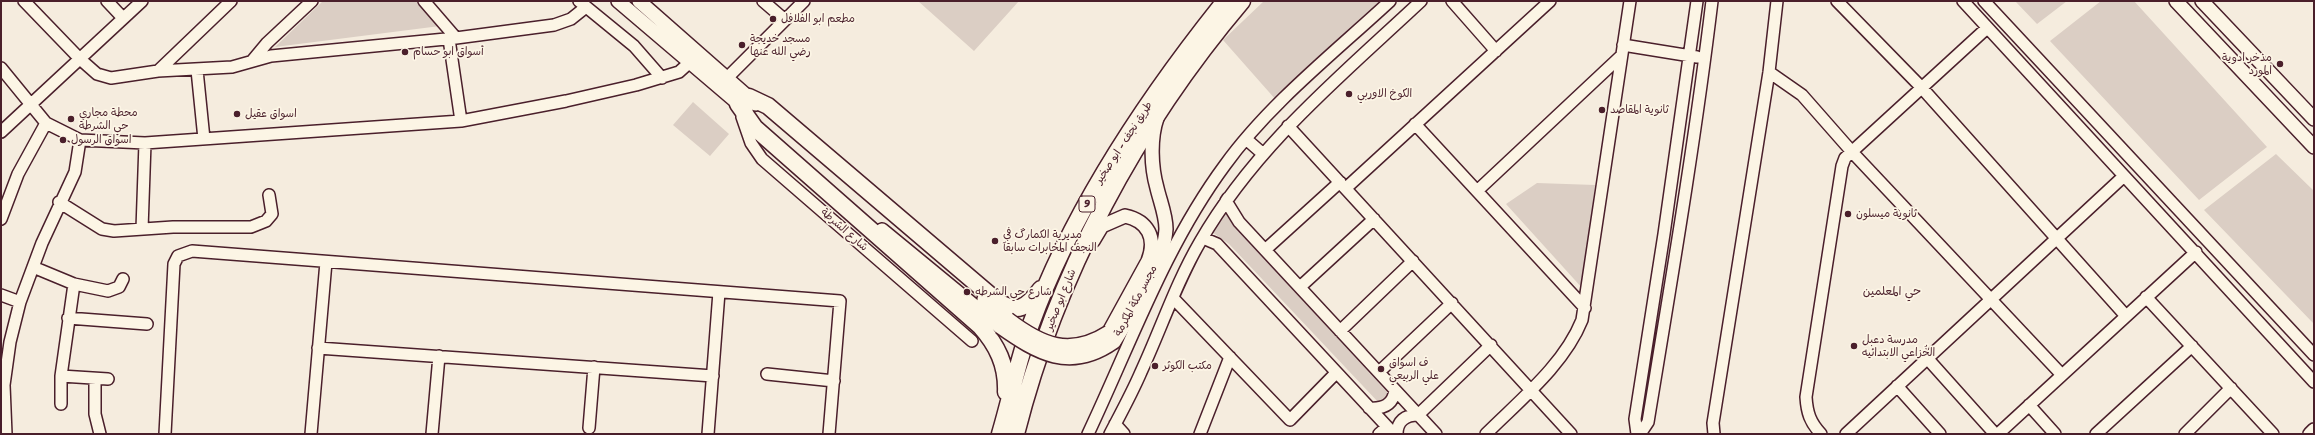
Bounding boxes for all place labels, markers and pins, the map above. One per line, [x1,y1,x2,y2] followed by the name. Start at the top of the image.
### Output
[781,12,855,26] place label: مطعم ابو الفلافل
[768,14,778,24] marker: مطعم ابو الفلافل
[750,32,811,58] place label: مسجد خديجة رضي الله عنها
[737,40,747,50] marker: مسجد خديجة رضي الله عنها
[413,45,484,59] place label: أسواق ابو حسام
[400,47,410,57] marker: أسواق ابو حسام
[2222,51,2272,77] place label: مذخر ادوية المورد
[2275,59,2285,69] marker: مذخر ادوية المورد
[1357,87,1412,101] place label: الكوخ الاوربي
[1344,89,1354,99] marker: الكوخ الاوربي
[1610,103,1669,117] place label: ثانوية المقاصد
[1597,105,1607,115] marker: ثانوية المقاصد
[79,106,138,132] place label: محطة مجاري حي الشرطة
[245,107,297,121] place label: اسواق عقيل
[232,109,242,119] marker: اسواق عقيل
[66,114,76,124] marker: محطة مجاري حي الشرطة
[71,133,131,147] place label: اسواق الرسول
[58,135,68,145] marker: اسواق الرسول
[1856,207,1917,221] place label: ثانوية ميسلون
[1843,209,1853,219] marker: ثانوية ميسلون
[1003,228,1097,254] place label: مديرية الكمارگ في النجف المخابرات سابقآ
[990,236,1000,246] marker: مديرية الكمارگ في النجف المخابرات سابقآ
[975,285,1052,299] place label: شارع حي الشرطه
[962,287,972,297] marker: شارع حي الشرطه
[1862,333,1935,359] place label: مدرسة دعبل الخُزاعي الابتدائيه
[1849,341,1859,351] marker: مدرسة دعبل الخُزاعي الابتدائيه
[1389,356,1439,382] place label: ف اسواق علي الربيعي
[1163,359,1212,373] place label: مكتب الكوثر
[1150,361,1160,371] marker: مكتب الكوثر
[1376,364,1386,374] marker: ف اسواق علي الربيعي

